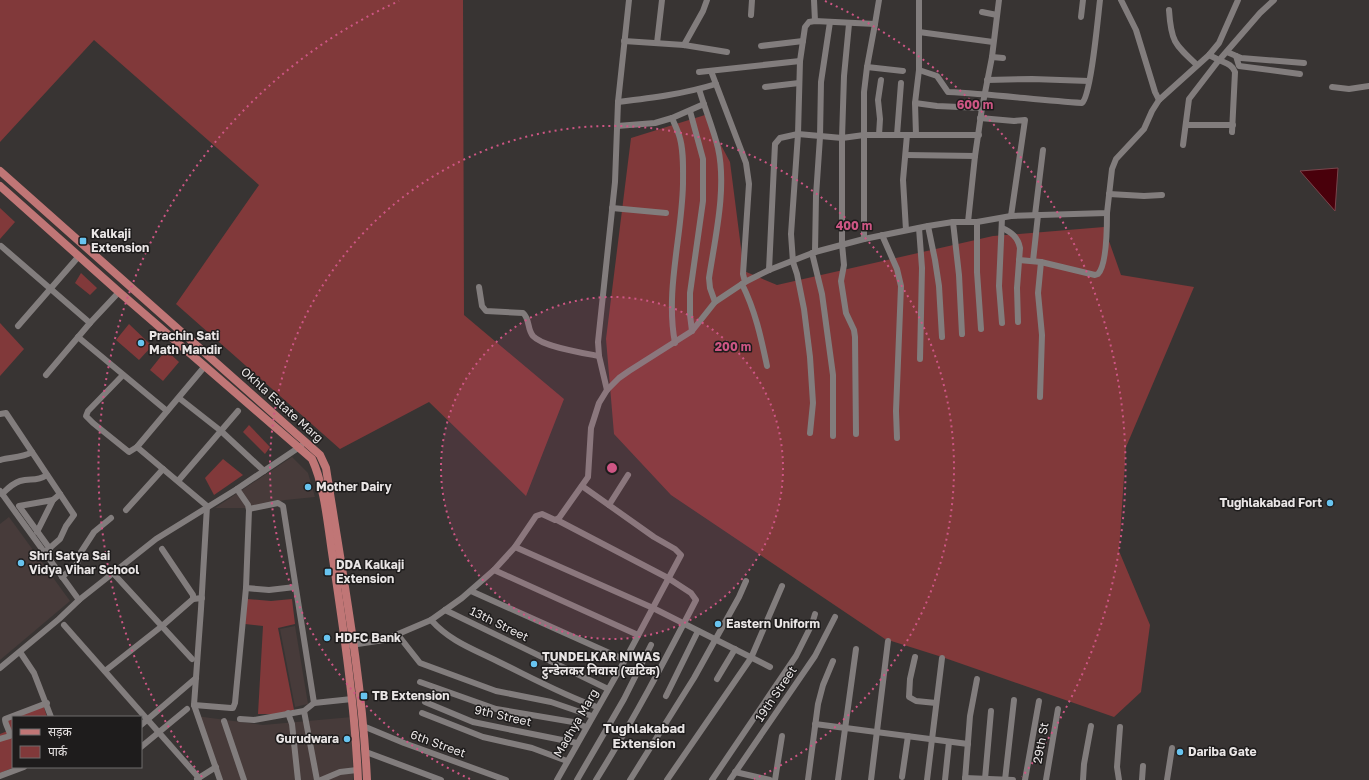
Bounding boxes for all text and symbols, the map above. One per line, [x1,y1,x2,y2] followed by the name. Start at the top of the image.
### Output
[957,97,993,112] text: 600 m
[836,218,872,233] text: 400 m
[91,226,149,255] place label: Kalkaji Extension
[78,236,88,246] marker: Kalkaji Extension
[149,328,222,357] place label: Prachin Sati Math Mandir
[136,338,146,348] marker: Prachin Sati Math Mandir
[715,339,751,354] text: 200 m
[238,364,327,446] street label: Okhla Estate Marg
[605,461,619,475] centre of rings
[316,479,392,494] place label: Mother Dairy
[303,482,313,492] marker: Mother Dairy
[1219,495,1322,510] place label: Tughlakabad Fort
[1325,498,1335,508] marker: Tughlakabad Fort
[29,548,139,577] place label: Shri Satya Sai Vidya Vihar School
[336,557,404,586] place label: DDA Kalkaji Extension
[16,558,26,568] marker: Shri Satya Sai Vidya Vihar School
[323,567,333,577] marker: DDA Kalkaji Extension
[467,603,531,644] street label: 13th Street
[726,616,820,631] place label: Eastern Uniform
[713,619,723,629] marker: Eastern Uniform
[335,630,401,645] place label: HDFC Bank
[322,633,332,643] marker: HDFC Bank
[542,649,660,680] place label: TUNDELKAR NIWAS टुन्डेलकर निवास (खटिक)
[529,659,539,669] marker: TUNDELKAR NIWAS टुन्डेलकर निवास (खटिक)
[752,663,800,724] street label: 19th Street
[550,686,601,760] street label: Madhya Marg
[372,688,450,703] place label: TB Extension
[359,691,369,701] marker: TB Extension
[473,702,533,729] street label: 9th Street
[12,716,142,768] legend
[603,720,685,751] district label: Tughlakabad Extension
[1030,721,1052,765] street label: 29th St
[48,724,73,739] text: सड़क
[408,727,468,761] street label: 6th Street
[276,731,339,746] place label: Gurudwara
[342,734,352,744] marker: Gurudwara
[48,744,68,759] text: पार्क
[1188,744,1257,759] place label: Dariba Gate
[1175,747,1185,757] marker: Dariba Gate

